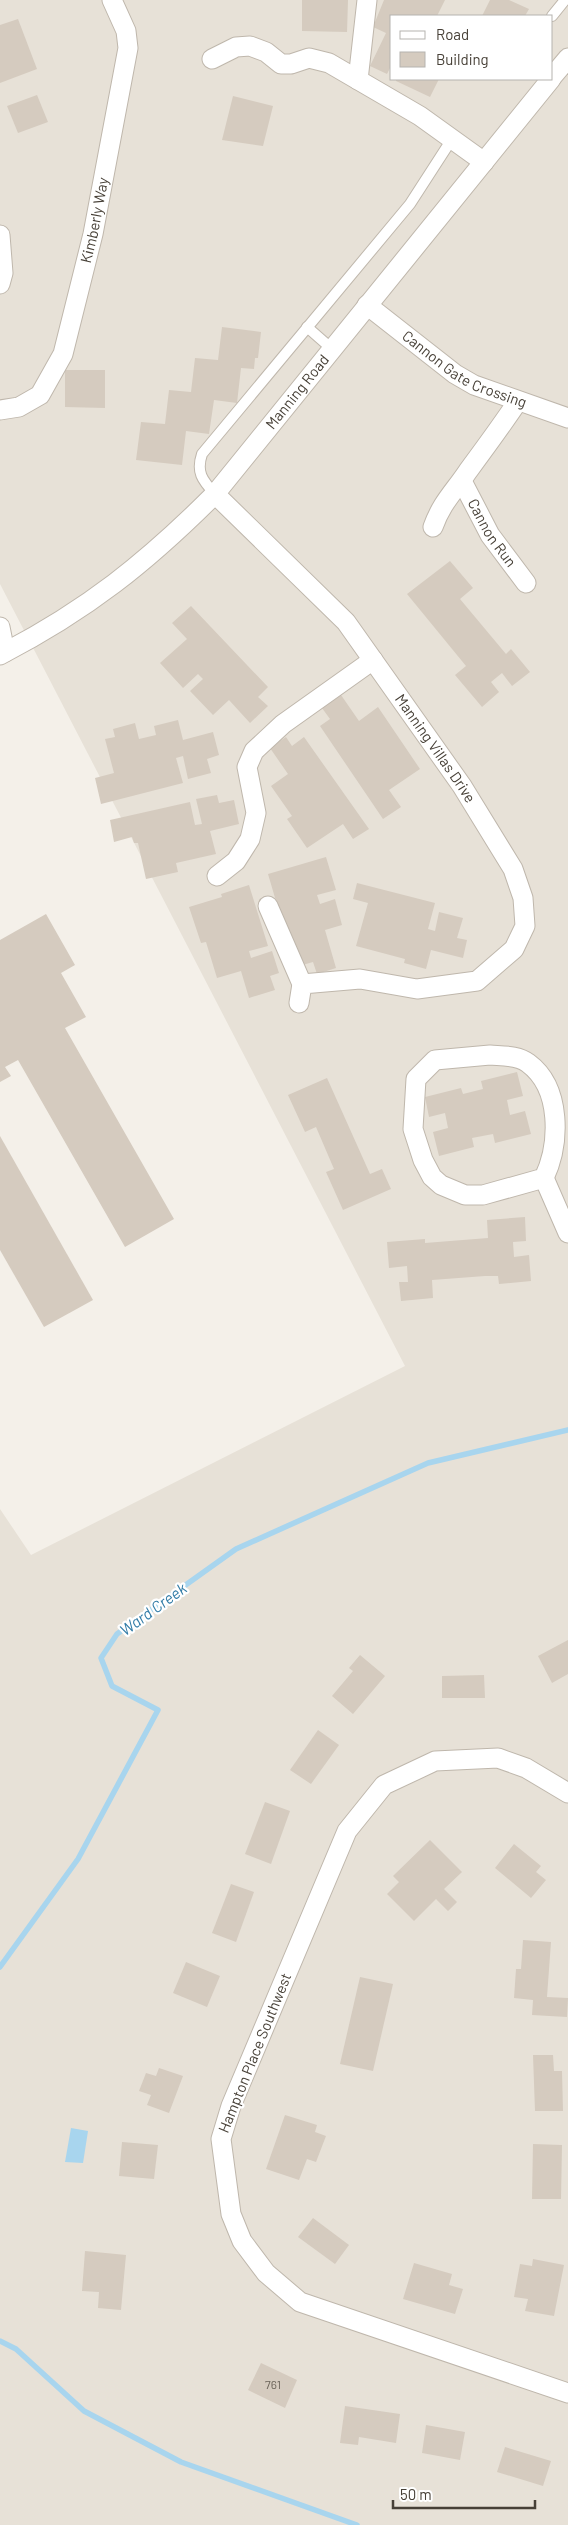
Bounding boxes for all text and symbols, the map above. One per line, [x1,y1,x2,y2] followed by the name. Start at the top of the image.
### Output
[390,15,553,80] legend
[436,25,469,43] text: Road
[436,50,489,68] text: Building
[76,176,112,265] street label: Kimberly Way
[399,326,529,411] street label: Cannon Gate Crossing
[261,350,332,432] street label: Manning Road
[465,495,521,570] street label: Cannon Run
[392,690,480,806] street label: Manning Villas Drive
[116,1578,190,1639] water label: Ward Creek
[214,1970,294,2135] street label: Hampton Place Southwest
[265,2377,281,2391] house number: 761
[393,2478,536,2510] scale bar
[400,2485,432,2503] text: 50 m

